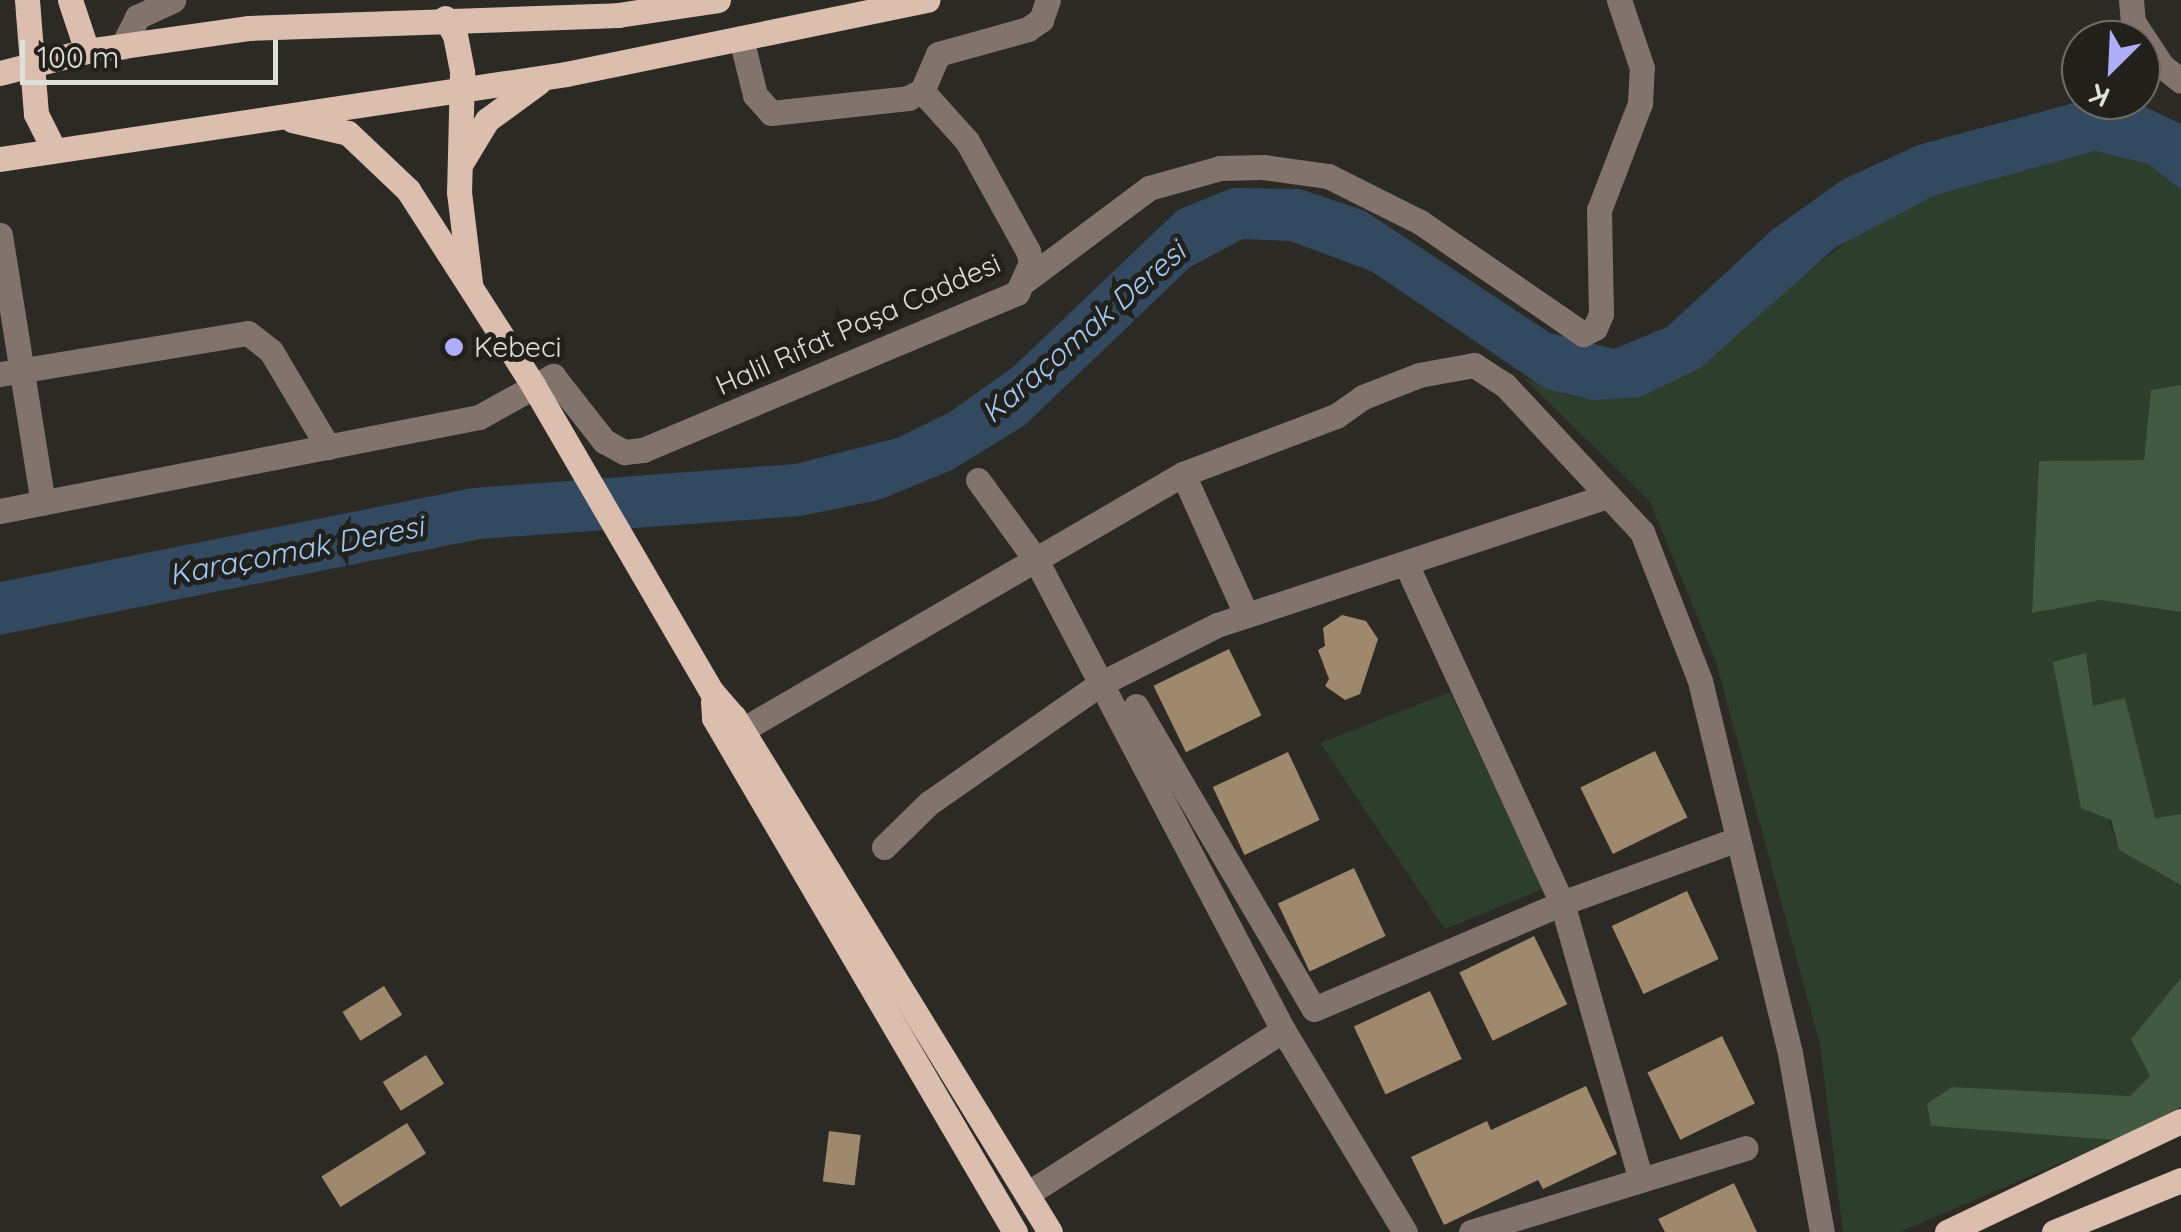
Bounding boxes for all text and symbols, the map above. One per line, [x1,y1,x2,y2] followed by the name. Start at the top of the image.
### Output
[25,20,282,82] scale bar
[2061,20,2161,120] north arrow
[37,38,119,76] text: 100 m
[2084,76,2115,116] text: K
[974,234,1192,430] water label: Karaçomak Deresi
[710,246,1006,402] street label: Halil Rıfat Paşa Caddesi
[474,330,561,364] place label: Kebeci
[443,336,465,358] marker: Kebeci
[166,508,426,592] water label: Karaçomak Deresi

